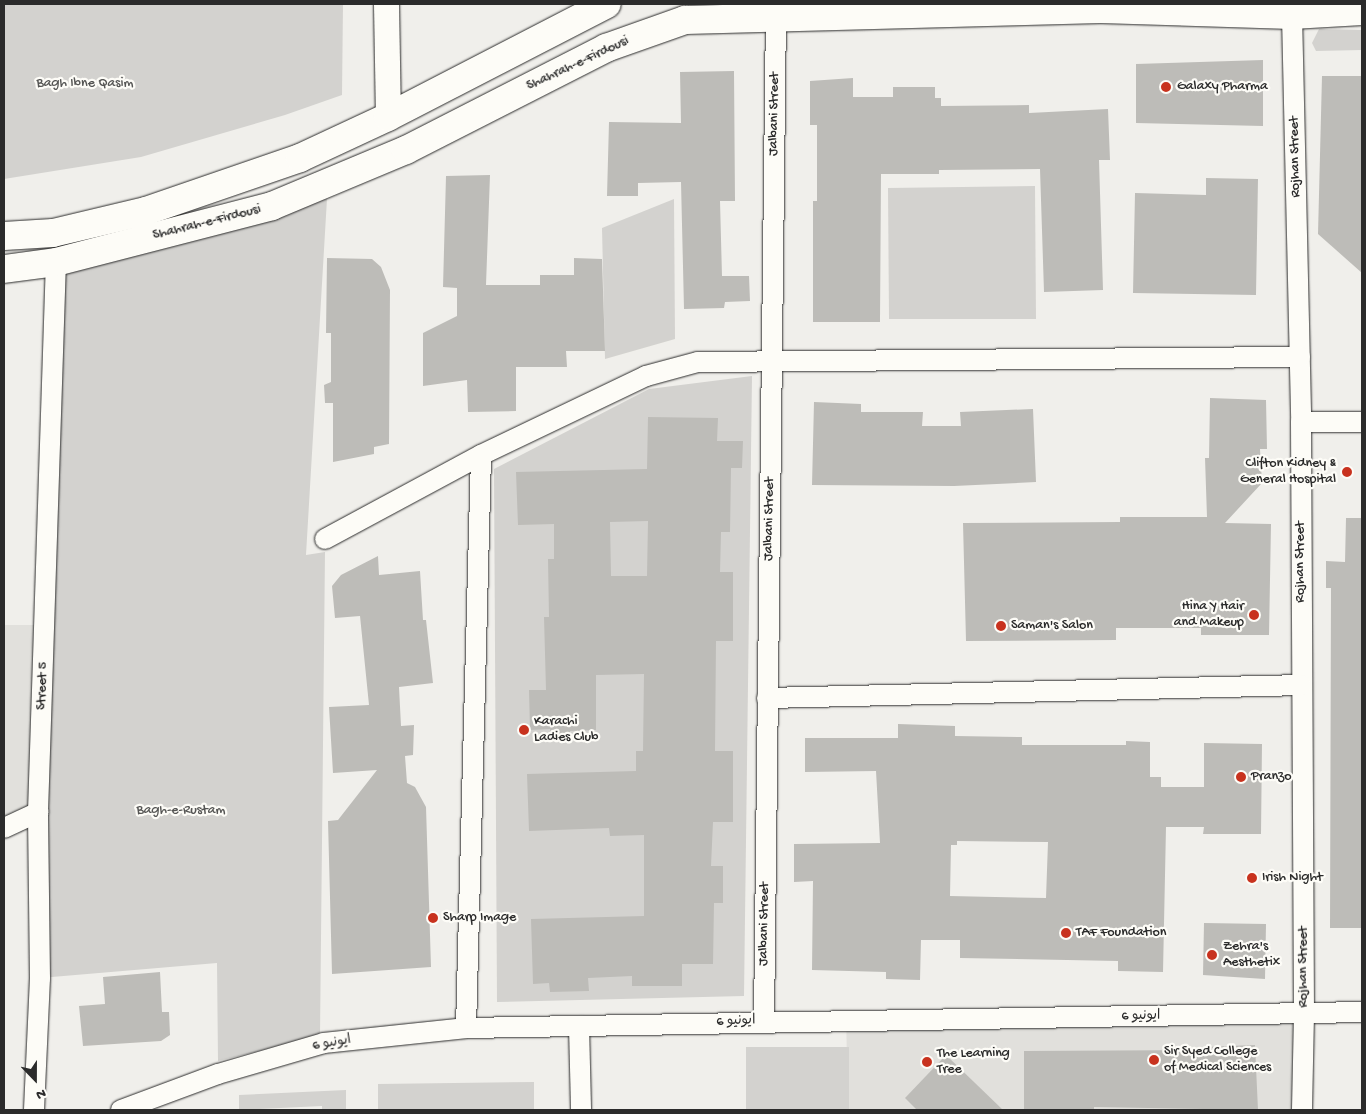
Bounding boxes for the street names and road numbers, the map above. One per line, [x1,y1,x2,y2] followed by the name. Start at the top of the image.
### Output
[524,33,632,95] street label: Shahrah-e-Firdousi
[766,72,784,156] street label: Jalbani Street
[1287,116,1305,198] street label: Rojhan Street
[151,201,263,245] street label: Shahrah-e-Firdousi
[761,477,779,561] street label: Jalbani Street
[1293,521,1309,603] street label: Rojhan Street
[34,662,52,710] street label: Street 5
[756,882,774,966] street label: Jalbani Street
[1296,926,1312,1008] street label: Rojhan Street
[1121,1008,1161,1026] street label: ایونیو 6
[716,1013,756,1031] street label: ایونیو 6
[311,1032,353,1056] street label: ایونیو 6

